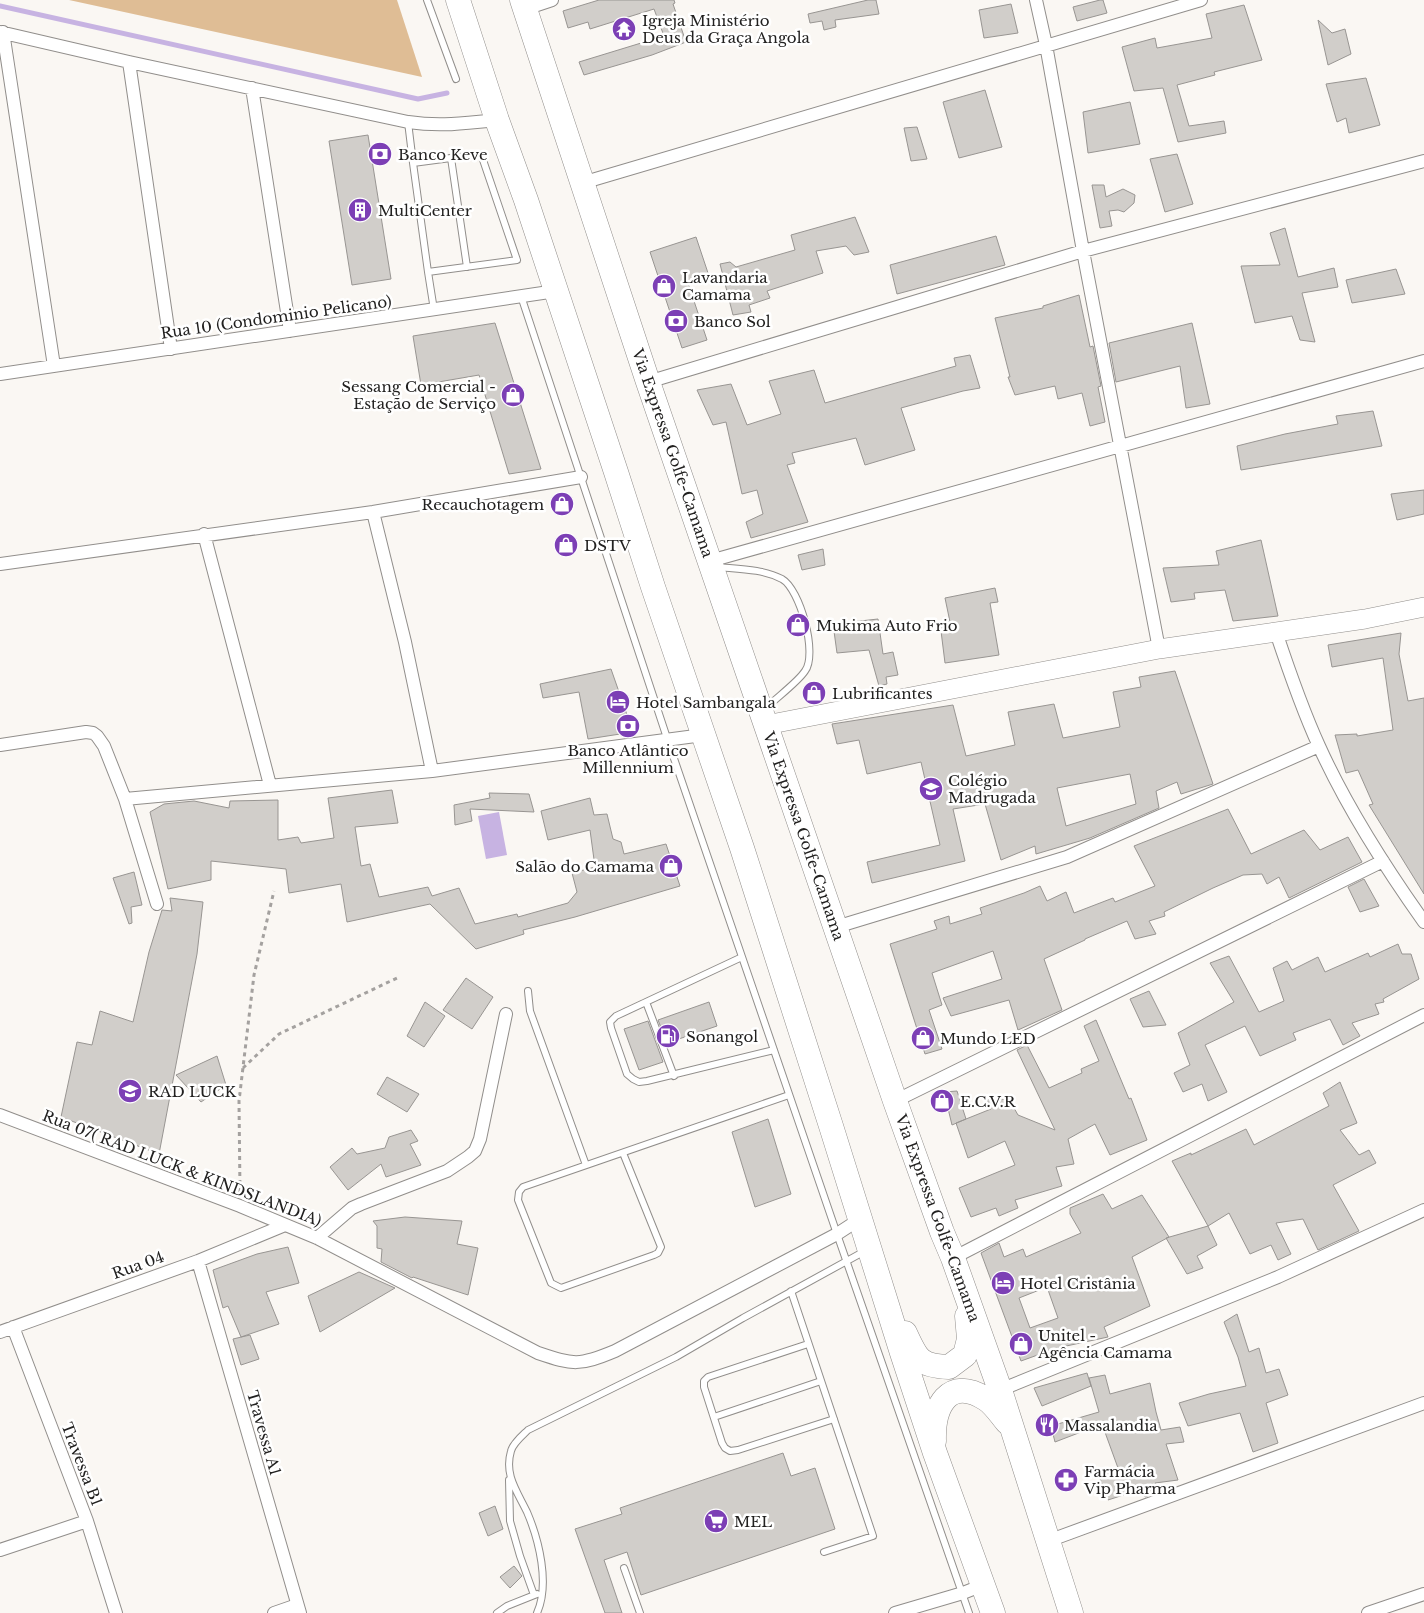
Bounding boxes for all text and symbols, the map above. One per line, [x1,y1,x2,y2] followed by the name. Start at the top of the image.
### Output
[642,11,811,47] place label: Igreja Ministério Deus da Graça Angola
[611,16,637,42] temple icon: Igreja Ministério Deus da Graça Angola
[367,141,393,167] bank icon: Banco Keve
[398,145,487,164] place label: Banco Keve
[347,197,373,223] building icon: MultiCenter
[378,201,473,220] place label: MultiCenter
[682,268,768,304] place label: Lavandaria Camama
[651,273,677,299] shop icon: Lavandaria Camama
[159,291,393,343] street label: Rua 10 (Condominio Pelicano)
[663,308,689,334] bank icon: Banco Sol
[694,312,771,331] place label: Banco Sol
[628,345,718,561] street label: Via Expressa Golfe-Camama
[341,377,496,413] place label: Sessang Comercial - Estação de Serviço
[500,382,526,408] shop icon: Sessang Comercial - Estação de Serviço
[549,491,575,517] shop icon: Recauchotagem
[422,495,544,514] place label: Recauchotagem
[553,532,579,558] shop icon: DSTV
[584,536,631,555] place label: DSTV
[785,612,811,638] shop icon: Mukima Auto Frio
[816,616,958,635] place label: Mukima Auto Frio
[801,680,827,706] shop icon: Lubrificantes
[832,684,933,703] place label: Lubrificantes
[605,689,631,715] hotel icon: Hotel Sambangala
[636,693,776,712] place label: Hotel Sambangala
[615,713,641,739] bank icon: Banco Atlântico Millennium
[759,728,849,944] street label: Via Expressa Golfe-Camama
[567,741,689,777] place label: Banco Atlântico Millennium
[948,771,1036,807] place label: Colégio Madrugada
[918,776,944,802] school or university icon: Colégio Madrugada
[658,853,684,879] shop icon: Salão do Camama
[515,857,655,876] place label: Salão do Camama
[655,1023,681,1049] fuel station icon: Sonangol
[910,1025,936,1051] shop icon: Mundo LED
[686,1027,758,1046] place label: Sonangol
[940,1029,1036,1048] place label: Mundo LED
[117,1078,143,1104] school or university icon: RAD LUCK
[148,1082,236,1101] place label: RAD LUCK
[929,1088,955,1114] shop icon: E.C.V.R
[960,1092,1017,1111] place label: E.C.V.R
[40,1106,324,1230] street label: Rua 07( RAD LUCK & KINDSLANDIA)
[891,1111,985,1325] street label: Via Expressa Golfe-Camama
[109,1247,167,1283] street label: Rua 04
[990,1270,1016,1296] hotel icon: Hotel Cristânia
[1020,1274,1136,1293] place label: Hotel Cristânia
[1037,1326,1173,1362] place label: Unitel - Agência Camama
[1008,1331,1034,1357] shop icon: Unitel - Agência Camama
[243,1388,285,1478] street label: Travessa A1
[1034,1412,1060,1438] restaurant icon: Massalandia
[1064,1416,1158,1435] place label: Massalandia
[57,1420,107,1508] street label: Travessa B1
[1083,1462,1176,1498] place label: Farmácia Vip Pharma
[1053,1467,1079,1493] pharmacy icon: Farmácia Vip Pharma
[703,1508,729,1534] supermarket icon: MEL
[734,1512,772,1531] place label: MEL

